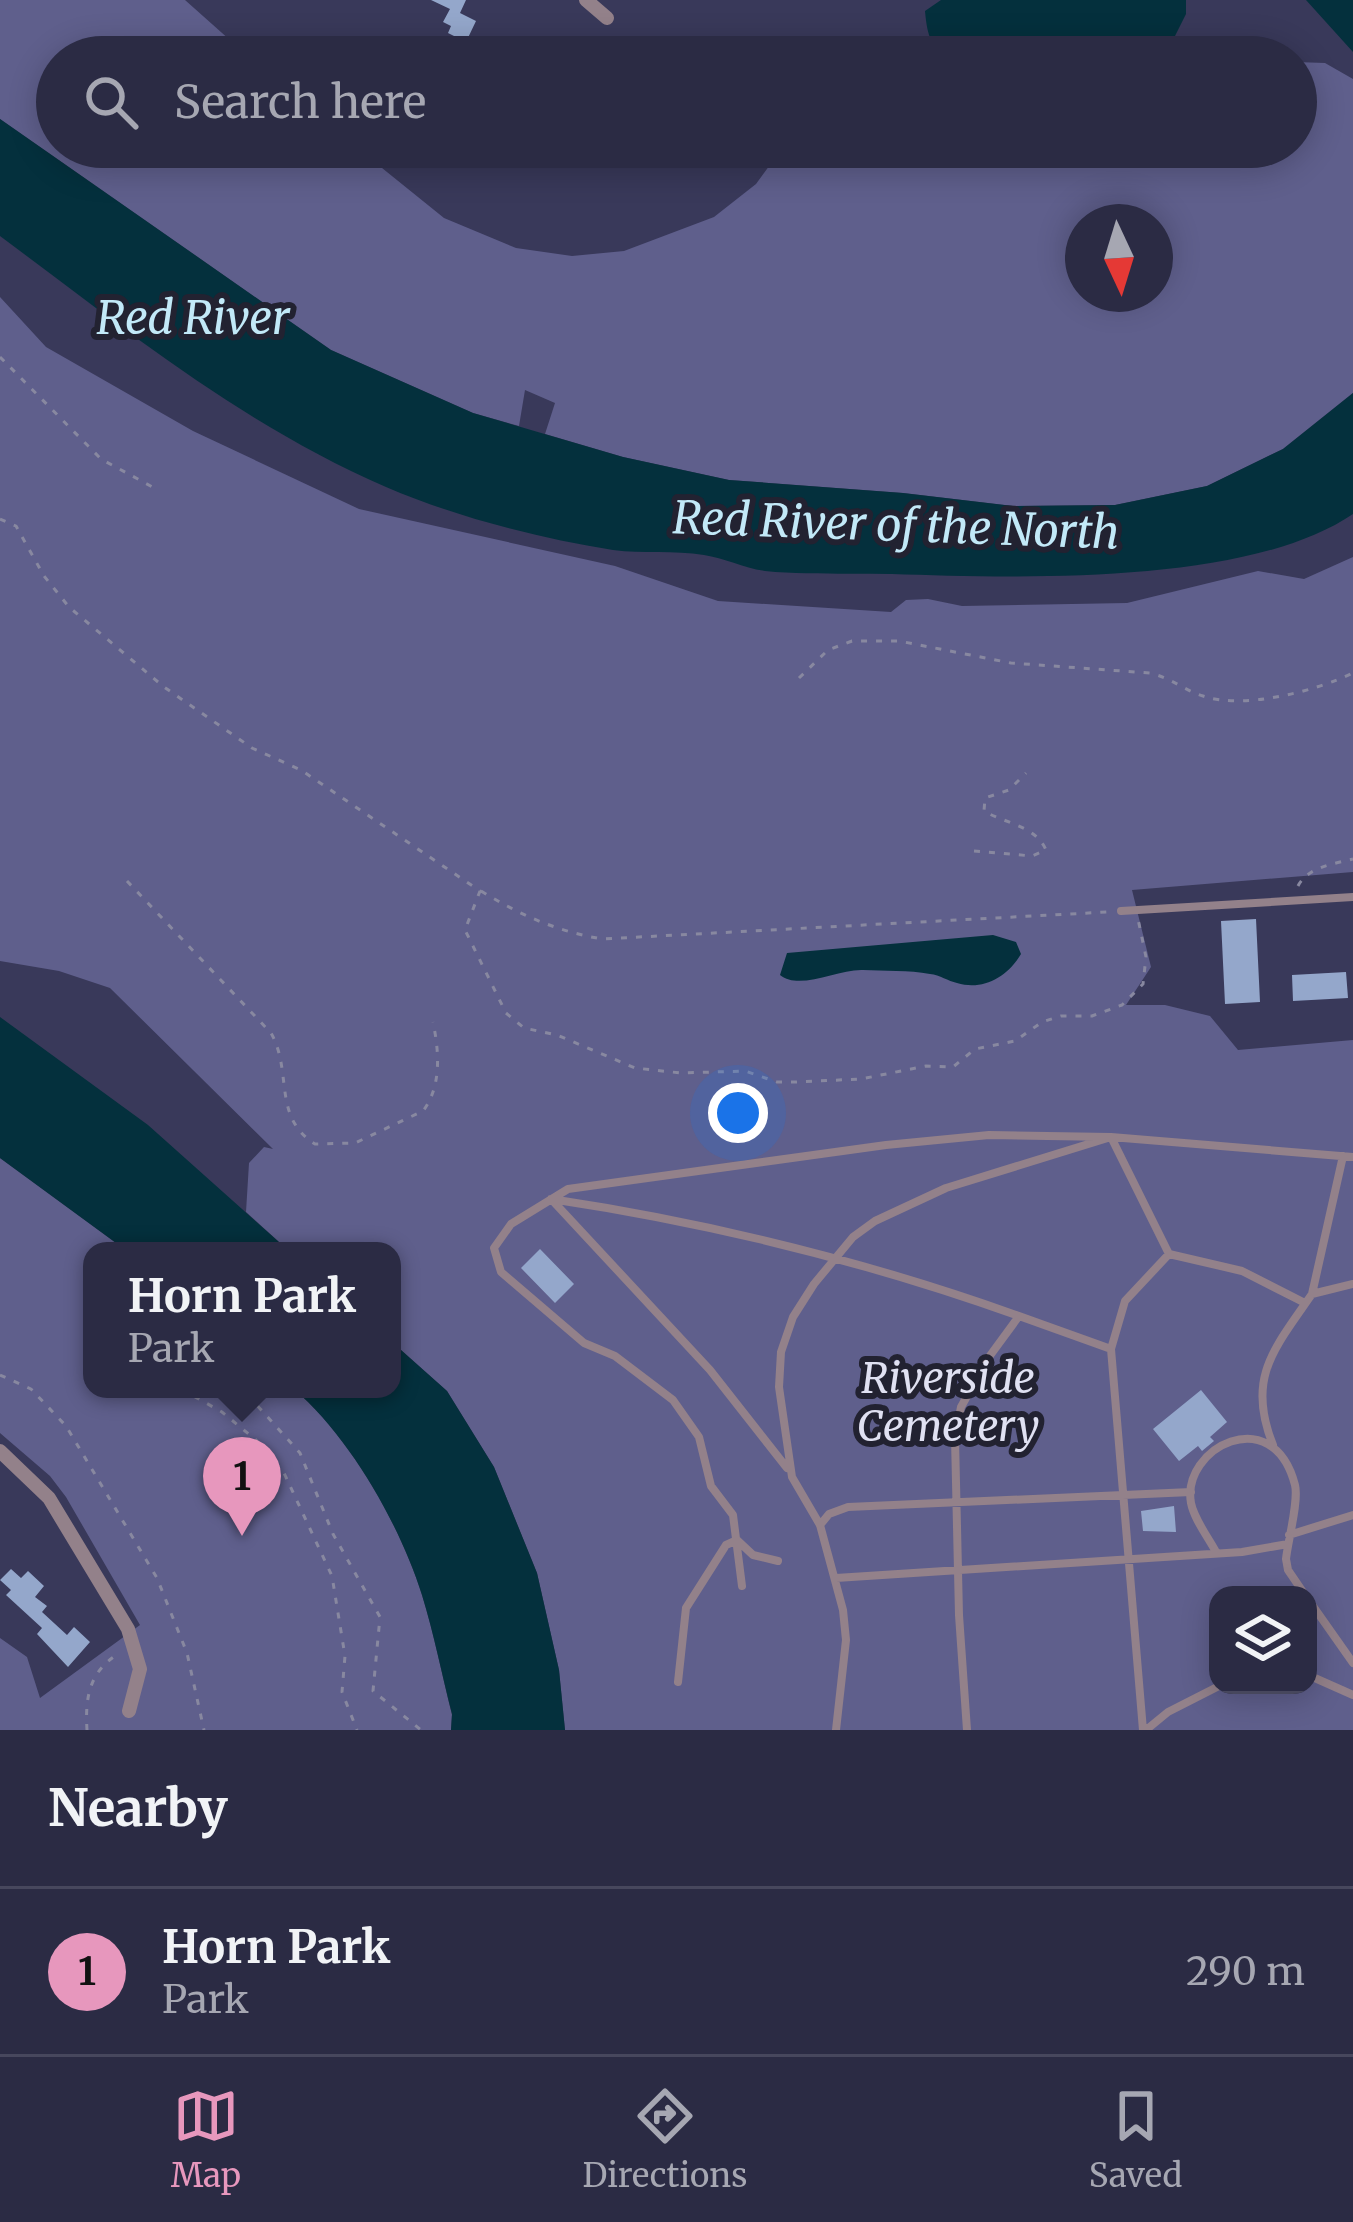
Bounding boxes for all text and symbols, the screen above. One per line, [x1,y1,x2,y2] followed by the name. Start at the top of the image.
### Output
[36,36,1317,168] search box
[78,69,144,135] icon: search
[174,74,426,130] text: Search here
[1065,204,1173,312] north arrow
[96,290,291,346] water label: Red River
[672,489,1120,561] water label: Red River of the North
[708,1083,768,1143] your location
[83,1242,401,1398] popup
[128,1268,356,1324] text: Horn Park
[128,1324,214,1373] text: Park
[856,1352,1040,1452] park label: Riverside Cemetery
[203,1437,281,1536] pin: 1
[1209,1586,1317,1694] map controls
[1209,1586,1317,1694] button: layers
[48,1776,228,1840] text: Nearby
[162,1919,390,1975] text: Horn Park
[78,1947,96,1996] text: 1
[1186,1947,1305,1996] text: 290 m
[162,1975,249,2024] text: Park
[171,2083,241,2196] tab: Map
[582,2083,747,2196] tab: Directions
[1089,2083,1182,2196] tab: Saved

